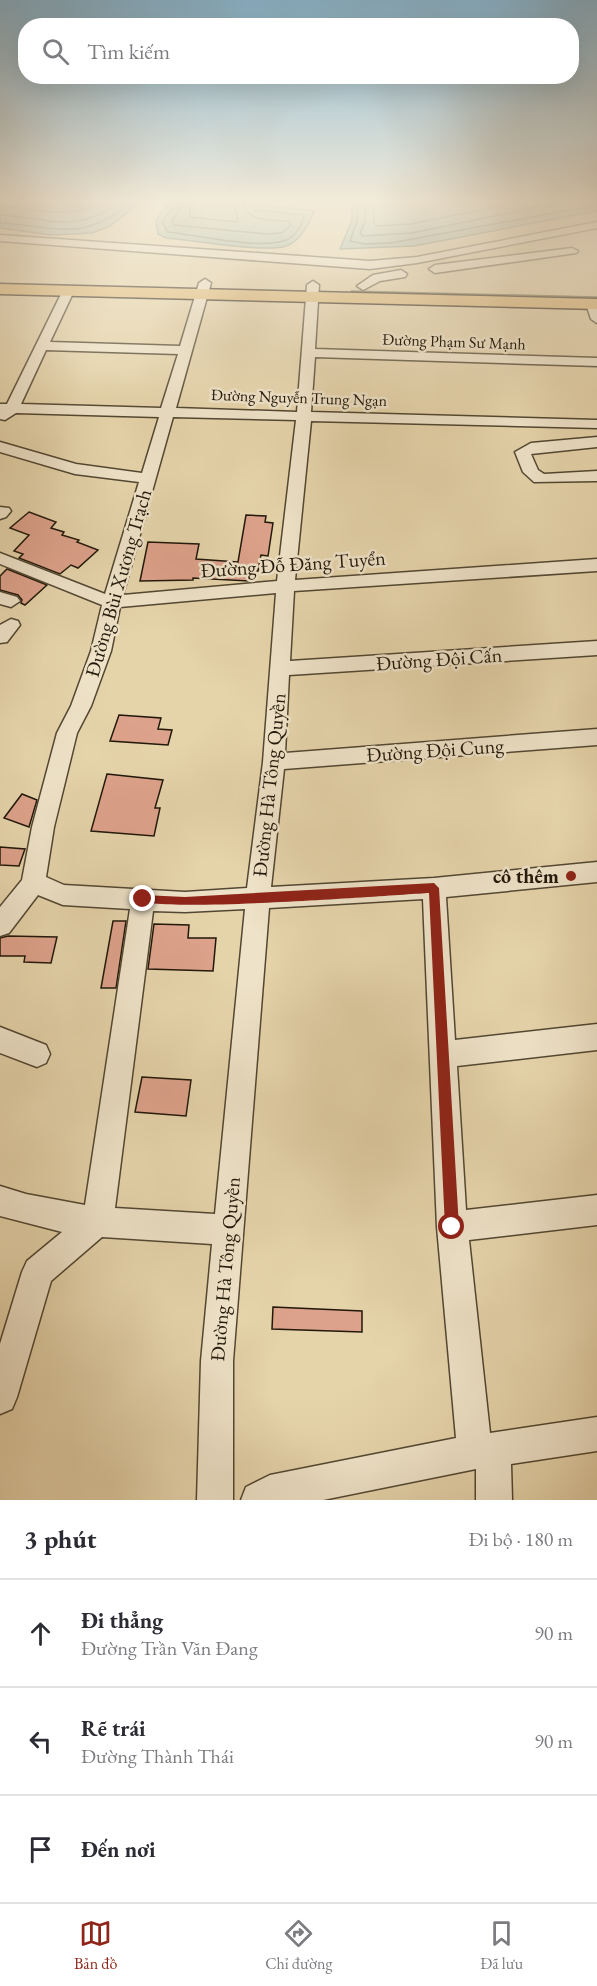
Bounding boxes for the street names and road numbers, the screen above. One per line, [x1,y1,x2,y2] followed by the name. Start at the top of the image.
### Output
[382,328,526,354] street label: Đường Phạm Sư Mạnh
[211,384,388,411] street label: Đường Nguyễn Trung Ngạn
[79,486,157,680] street label: Đường Bùi Xương Trạch
[200,545,387,583] street label: Đường Đỗ Đăng Tuyển
[375,642,503,676] street label: Đường Đội Cấn
[246,691,292,878] street label: Đường Hà Tông Quyền
[365,732,505,768] street label: Đường Đội Cung
[204,1175,246,1362] street label: Đường Hà Tông Quyền

